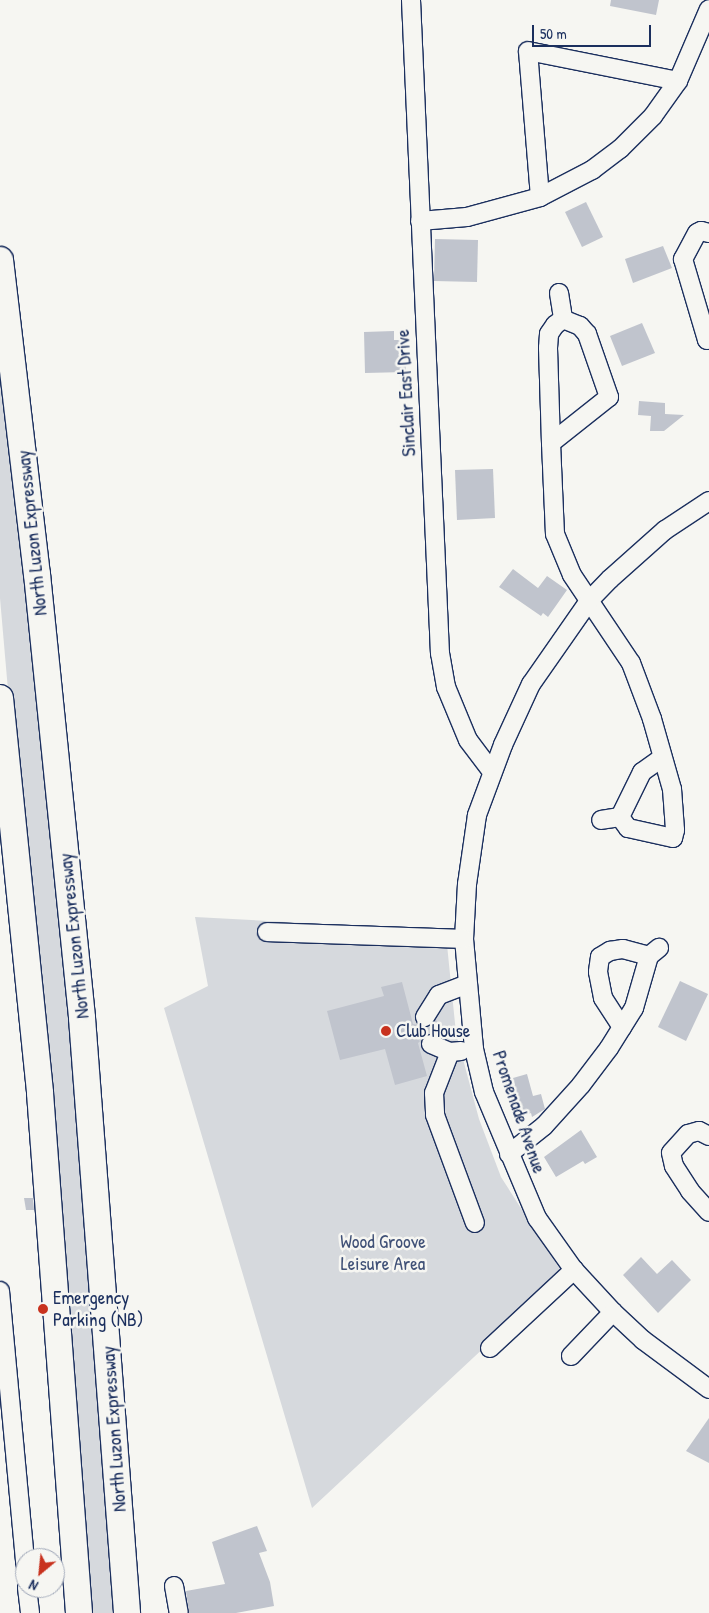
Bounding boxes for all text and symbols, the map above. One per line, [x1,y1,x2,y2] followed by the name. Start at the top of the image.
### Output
[534,15,653,47] scale bar
[540,23,567,44] text: 50 m
[391,329,421,457] street label: Sinclair East Drive
[12,449,52,617] street label: North Luzon Expressway
[54,852,94,1020] street label: North Luzon Expressway
[396,1020,470,1042] place label: Club House
[380,1025,392,1037] marker: Club House
[487,1048,551,1176] street label: Promenade Avenue
[340,1231,426,1275] park label: Wood Groove Leisure Area
[53,1287,143,1331] place label: Emergency Parking (NB)
[37,1303,49,1315] marker: Emergency Parking (NB)
[97,1345,131,1513] street label: North Luzon Expressway
[15,1548,65,1598] north arrow
[25,1576,41,1596] text: N

